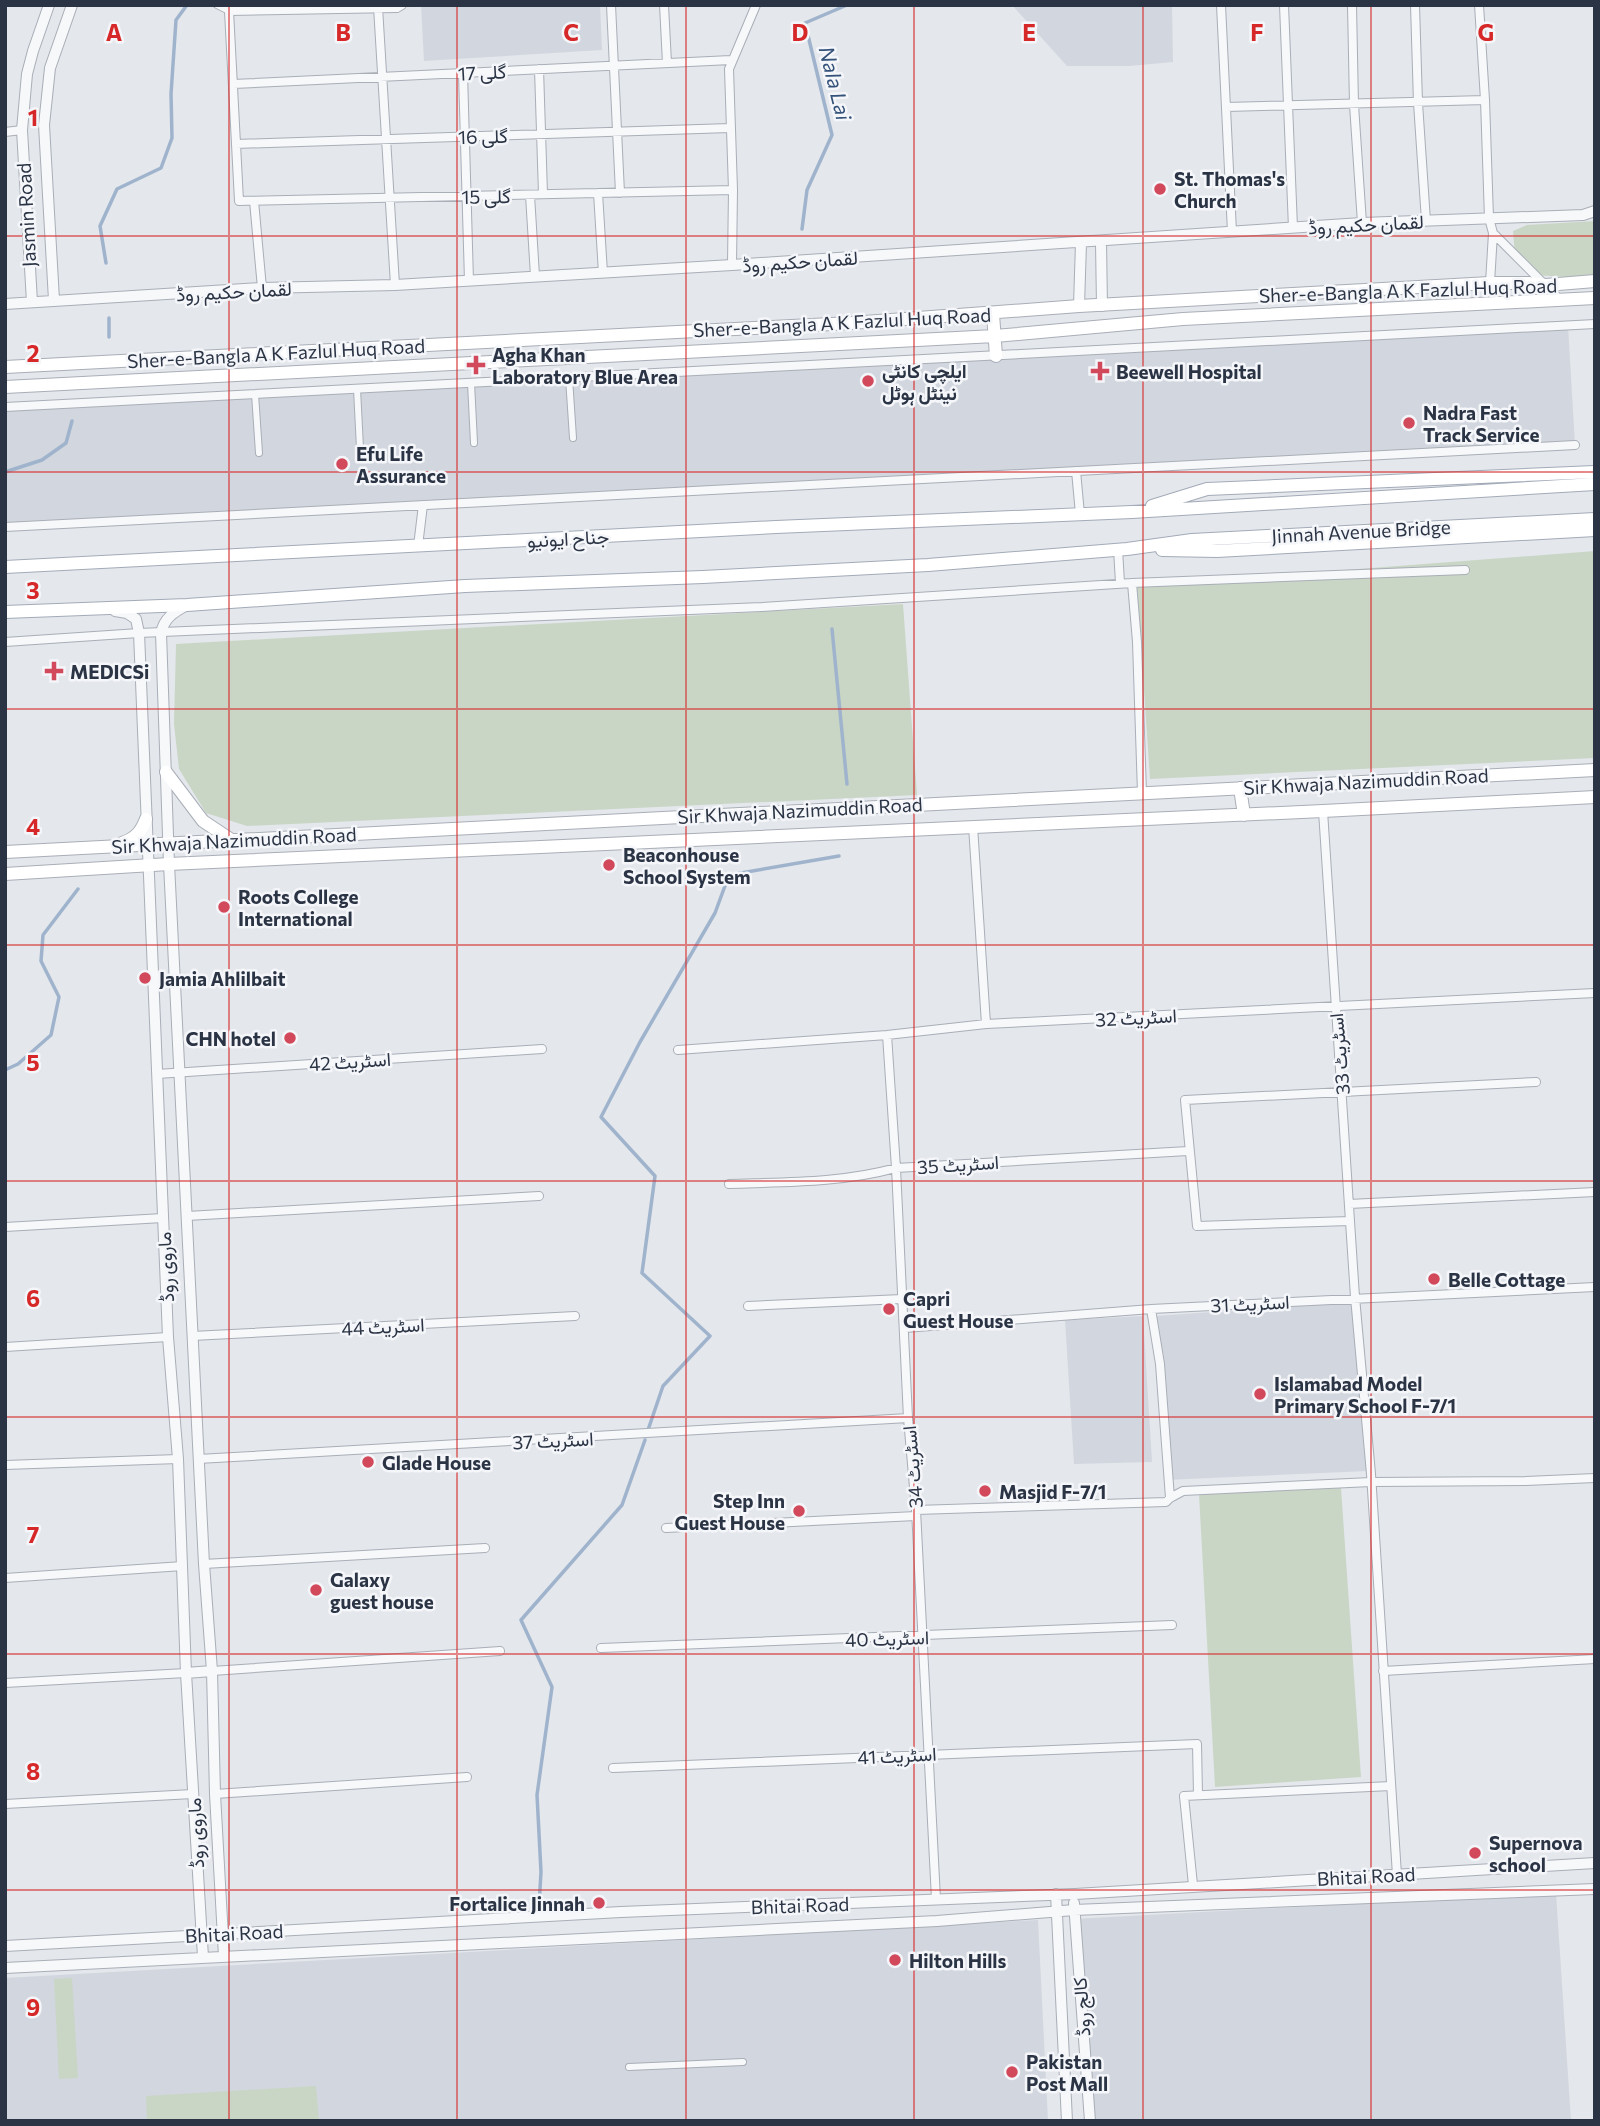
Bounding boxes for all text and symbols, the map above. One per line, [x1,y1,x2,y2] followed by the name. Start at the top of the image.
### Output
[106,18,123,46] text: A
[335,18,351,46] text: B
[563,18,579,46] text: C
[792,18,809,46] text: D
[1022,18,1036,46] text: E
[1250,18,1264,46] text: F
[1478,18,1494,46] text: G
[815,43,857,123] water label: Nala Lai
[457,59,507,86] street label: گلی 17
[28,103,38,131] text: 1
[458,124,508,149] street label: گلی 16
[12,162,40,268] street label: Jasmin Road
[1174,167,1285,212] place label: St. Thomas's Church
[1152,181,1168,197] marker: St. Thomas's Church
[461,184,511,209] street label: گلی 15
[1307,209,1425,241] street label: لقمان حکیم روڈ
[741,245,859,279] street label: لقمان حکیم روڈ
[1258,273,1558,307] street label: Sher-e-Bangla A K Fazlul Huq Road
[175,276,293,308] street label: لقمان حکیم روڈ
[692,303,992,341] street label: Sher-e-Bangla A K Fazlul Huq Road
[126,334,426,372] street label: Sher-e-Bangla A K Fazlul Huq Road
[26,339,40,367] text: 2
[492,343,678,388] place label: Agha Khan Laboratory Blue Area
[466,355,486,375] marker: Agha Khan Laboratory Blue Area
[882,359,967,406] place label: ایلچی کانٹی نینٹل ہوٹل
[1116,360,1262,383] place label: Beewell Hospital
[1090,361,1110,381] marker: Beewell Hospital
[860,373,876,389] marker: ایلچی کانٹی نینٹل ہوٹل
[1423,401,1540,446] place label: Nadra Fast Track Service
[1401,415,1417,431] marker: Nadra Fast Track Service
[356,442,446,487] place label: Efu Life Assurance
[334,456,350,472] marker: Efu Life Assurance
[1271,515,1451,547] street label: Jinnah Avenue Bridge
[526,524,610,554] street label: جناح ایونیو
[26,576,40,604] text: 3
[70,660,149,683] place label: MEDICSi
[44,661,64,681] marker: MEDICSi
[1243,763,1489,799] street label: Sir Khwaja Nazimuddin Road
[677,792,923,828] street label: Sir Khwaja Nazimuddin Road
[26,812,40,840] text: 4
[111,822,357,858] street label: Sir Khwaja Nazimuddin Road
[623,843,751,888] place label: Beaconhouse School System
[601,857,617,873] marker: Beaconhouse School System
[238,885,359,930] place label: Roots College International
[216,899,232,915] marker: Roots College International
[159,967,285,990] place label: Jamia Ahlilbait
[137,970,153,986] marker: Jamia Ahlilbait
[1095,1003,1177,1032] street label: اسٹریٹ 32
[1324,1012,1355,1096] street label: اسٹریٹ 33
[185,1027,276,1050] place label: CHN hotel
[282,1030,298,1046] marker: CHN hotel
[308,1047,392,1076] street label: اسٹریٹ 42
[26,1048,40,1076] text: 5
[916,1150,1000,1179] street label: اسٹریٹ 35
[152,1231,179,1303] street label: ماروی روڈ
[1448,1268,1565,1291] place label: Belle Cottage
[1426,1271,1442,1287] marker: Belle Cottage
[26,1284,40,1312] text: 6
[903,1287,1013,1332] place label: Capri Guest House
[1210,1289,1290,1318] street label: اسٹریٹ 31
[881,1301,897,1317] marker: Capri Guest House
[341,1312,425,1341] street label: اسٹریٹ 44
[1274,1372,1456,1417] place label: Islamabad Model Primary School F-7/1
[1252,1386,1268,1402] marker: Islamabad Model Primary School F-7/1
[897,1425,928,1509] street label: اسٹریٹ 34
[512,1426,594,1455] street label: اسٹریٹ 37
[382,1451,491,1474] place label: Glade House
[360,1454,376,1470] marker: Glade House
[999,1480,1106,1503] place label: Masjid F-7/1
[977,1483,993,1499] marker: Masjid F-7/1
[675,1489,785,1534] place label: Step Inn Guest House
[791,1503,807,1519] marker: Step Inn Guest House
[27,1520,39,1548] text: 7
[330,1568,434,1613] place label: Galaxy guest house
[308,1582,324,1598] marker: Galaxy guest house
[845,1625,929,1652] street label: اسٹریٹ 40
[857,1741,937,1770] street label: اسٹریٹ 41
[26,1757,40,1785] text: 8
[182,1797,209,1869] street label: ماروی روڈ
[1489,1831,1582,1876] place label: Supernova school
[1467,1845,1483,1861] marker: Supernova school
[1316,1862,1416,1890] street label: Bhitai Road
[449,1892,585,1915] place label: Fortalice Jinnah
[750,1892,850,1918] street label: Bhitai Road
[591,1895,607,1911] marker: Fortalice Jinnah
[184,1919,284,1947] street label: Bhitai Road
[909,1949,1007,1972] place label: Hilton Hills
[887,1952,903,1968] marker: Hilton Hills
[1067,1976,1098,2037] street label: کالج روڈ
[26,1993,40,2021] text: 9
[1026,2050,1108,2095] place label: Pakistan Post Mall
[1004,2064,1020,2080] marker: Pakistan Post Mall

